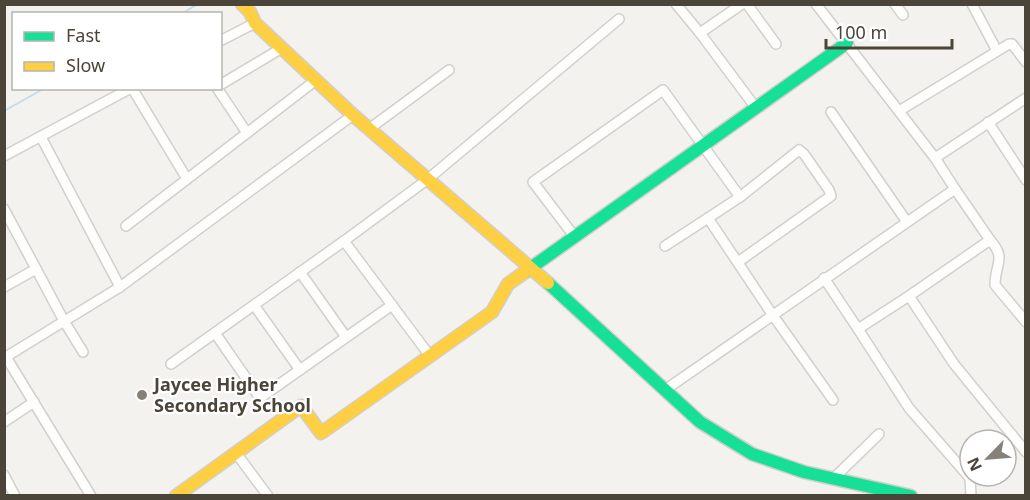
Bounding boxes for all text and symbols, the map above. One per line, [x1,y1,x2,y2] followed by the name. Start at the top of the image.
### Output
[12,12,222,90] legend
[826,12,952,50] scale bar
[835,20,887,44] text: 100 m
[66,23,101,47] text: Fast
[66,53,105,77] text: Slow
[152,372,311,417] place label: Jaycee Higher Secondary School
[135,388,149,402] marker: Jaycee Higher Secondary School
[958,428,1018,488] north arrow
[962,454,987,475] text: N

